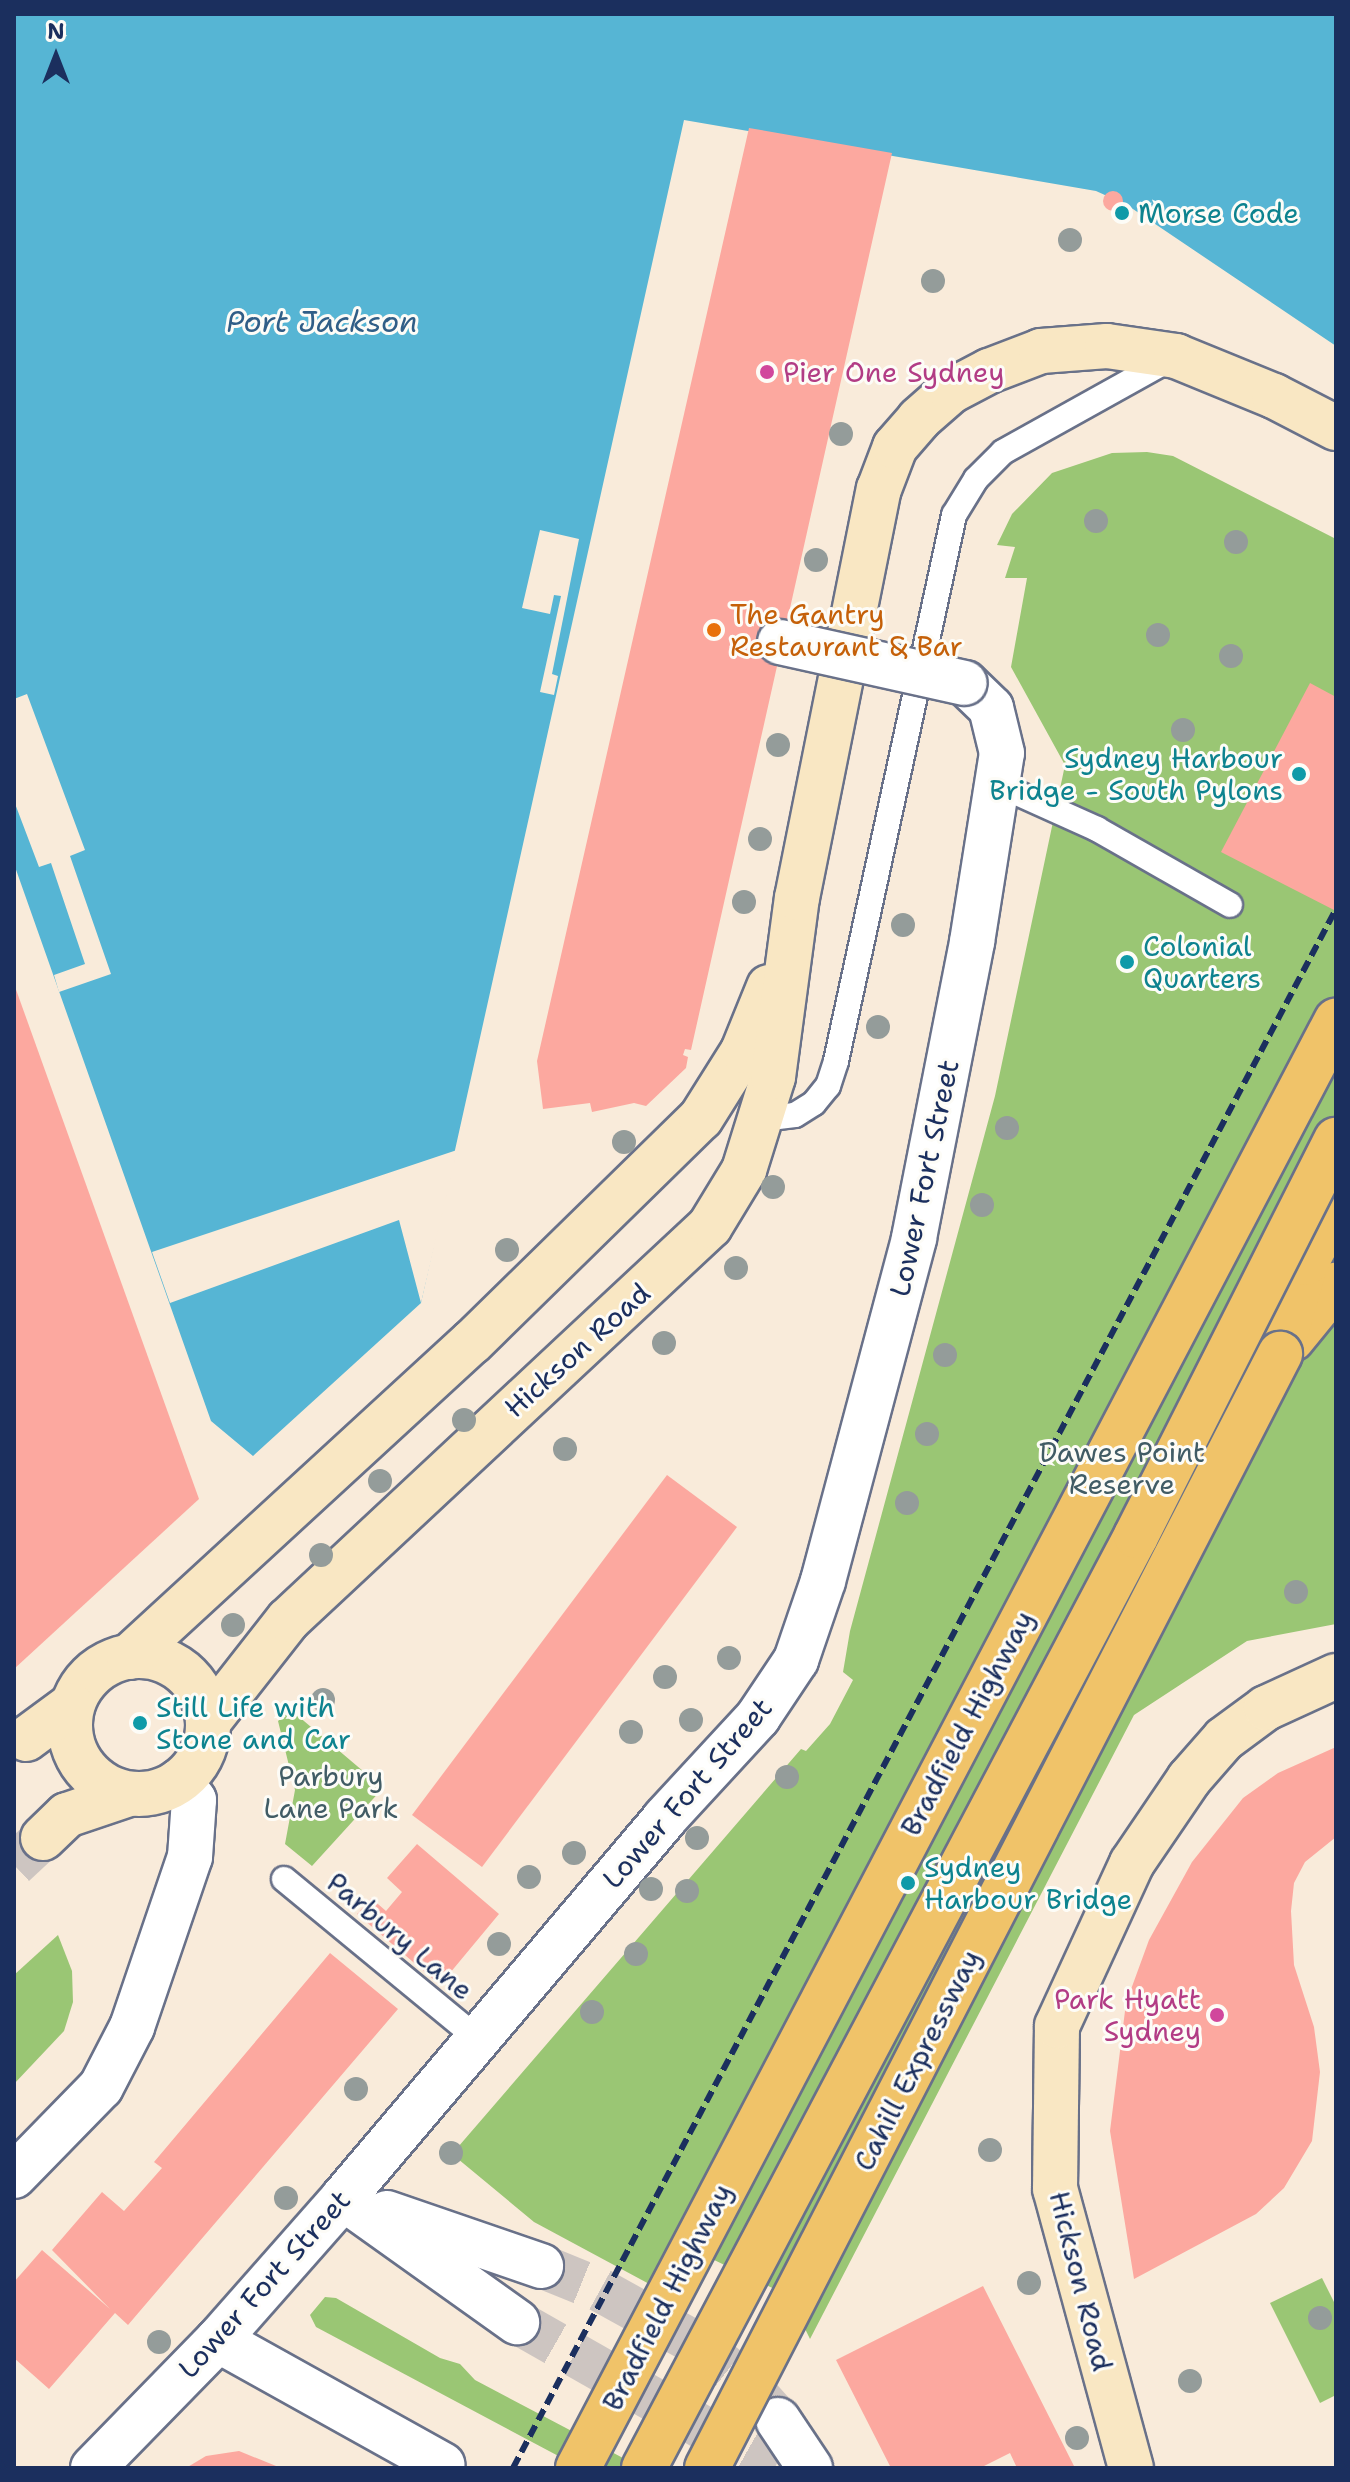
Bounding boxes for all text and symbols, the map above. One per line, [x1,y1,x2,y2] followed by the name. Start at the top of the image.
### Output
[16,16,96,96] north arrow
[47,17,65,46] text: N
[1138,196,1299,230] place label: Morse Code
[1113,204,1131,222] marker: Morse Code
[226,304,418,340] water label: Port Jackson
[783,355,1005,389] place label: Pier One Sydney
[758,363,776,381] marker: Pier One Sydney
[730,597,963,663] place label: The Gantry Restaurant & Bar
[705,621,723,639] marker: The Gantry Restaurant & Bar
[989,741,1283,807] place label: Sydney Harbour Bridge - South Pylons
[1290,765,1308,783] marker: Sydney Harbour Bridge - South Pylons
[1143,929,1261,995] place label: Colonial Quarters
[1118,953,1136,971] marker: Colonial Quarters
[882,1057,966,1299] street label: Lower Fort Street
[497,1276,657,1424] street label: Hickson Road
[1039,1435,1205,1501] park label: Dawes Point Reserve
[893,1605,1041,1841] street label: Bradfield Highway
[156,1690,351,1756] place label: Still Life with Stone and Car
[595,1691,779,1895] street label: Lower Fort Street
[131,1714,149,1732] marker: Still Life with Stone and Car
[264,1759,398,1825] park label: Parbury Lane Park
[924,1850,1132,1916] place label: Sydney Harbour Bridge
[320,1865,480,2007] street label: Parbury Lane
[899,1874,917,1892] marker: Sydney Harbour Bridge
[847,1944,987,2176] street label: Cahill Expressway
[1054,1982,1201,2048] place label: Park Hyatt Sydney
[1208,2006,1226,2024] marker: Park Hyatt Sydney
[595,2178,739,2416] street label: Bradfield Highway
[171,2183,357,2385] street label: Lower Fort Street
[1042,2188,1120,2374] street label: Hickson Road

